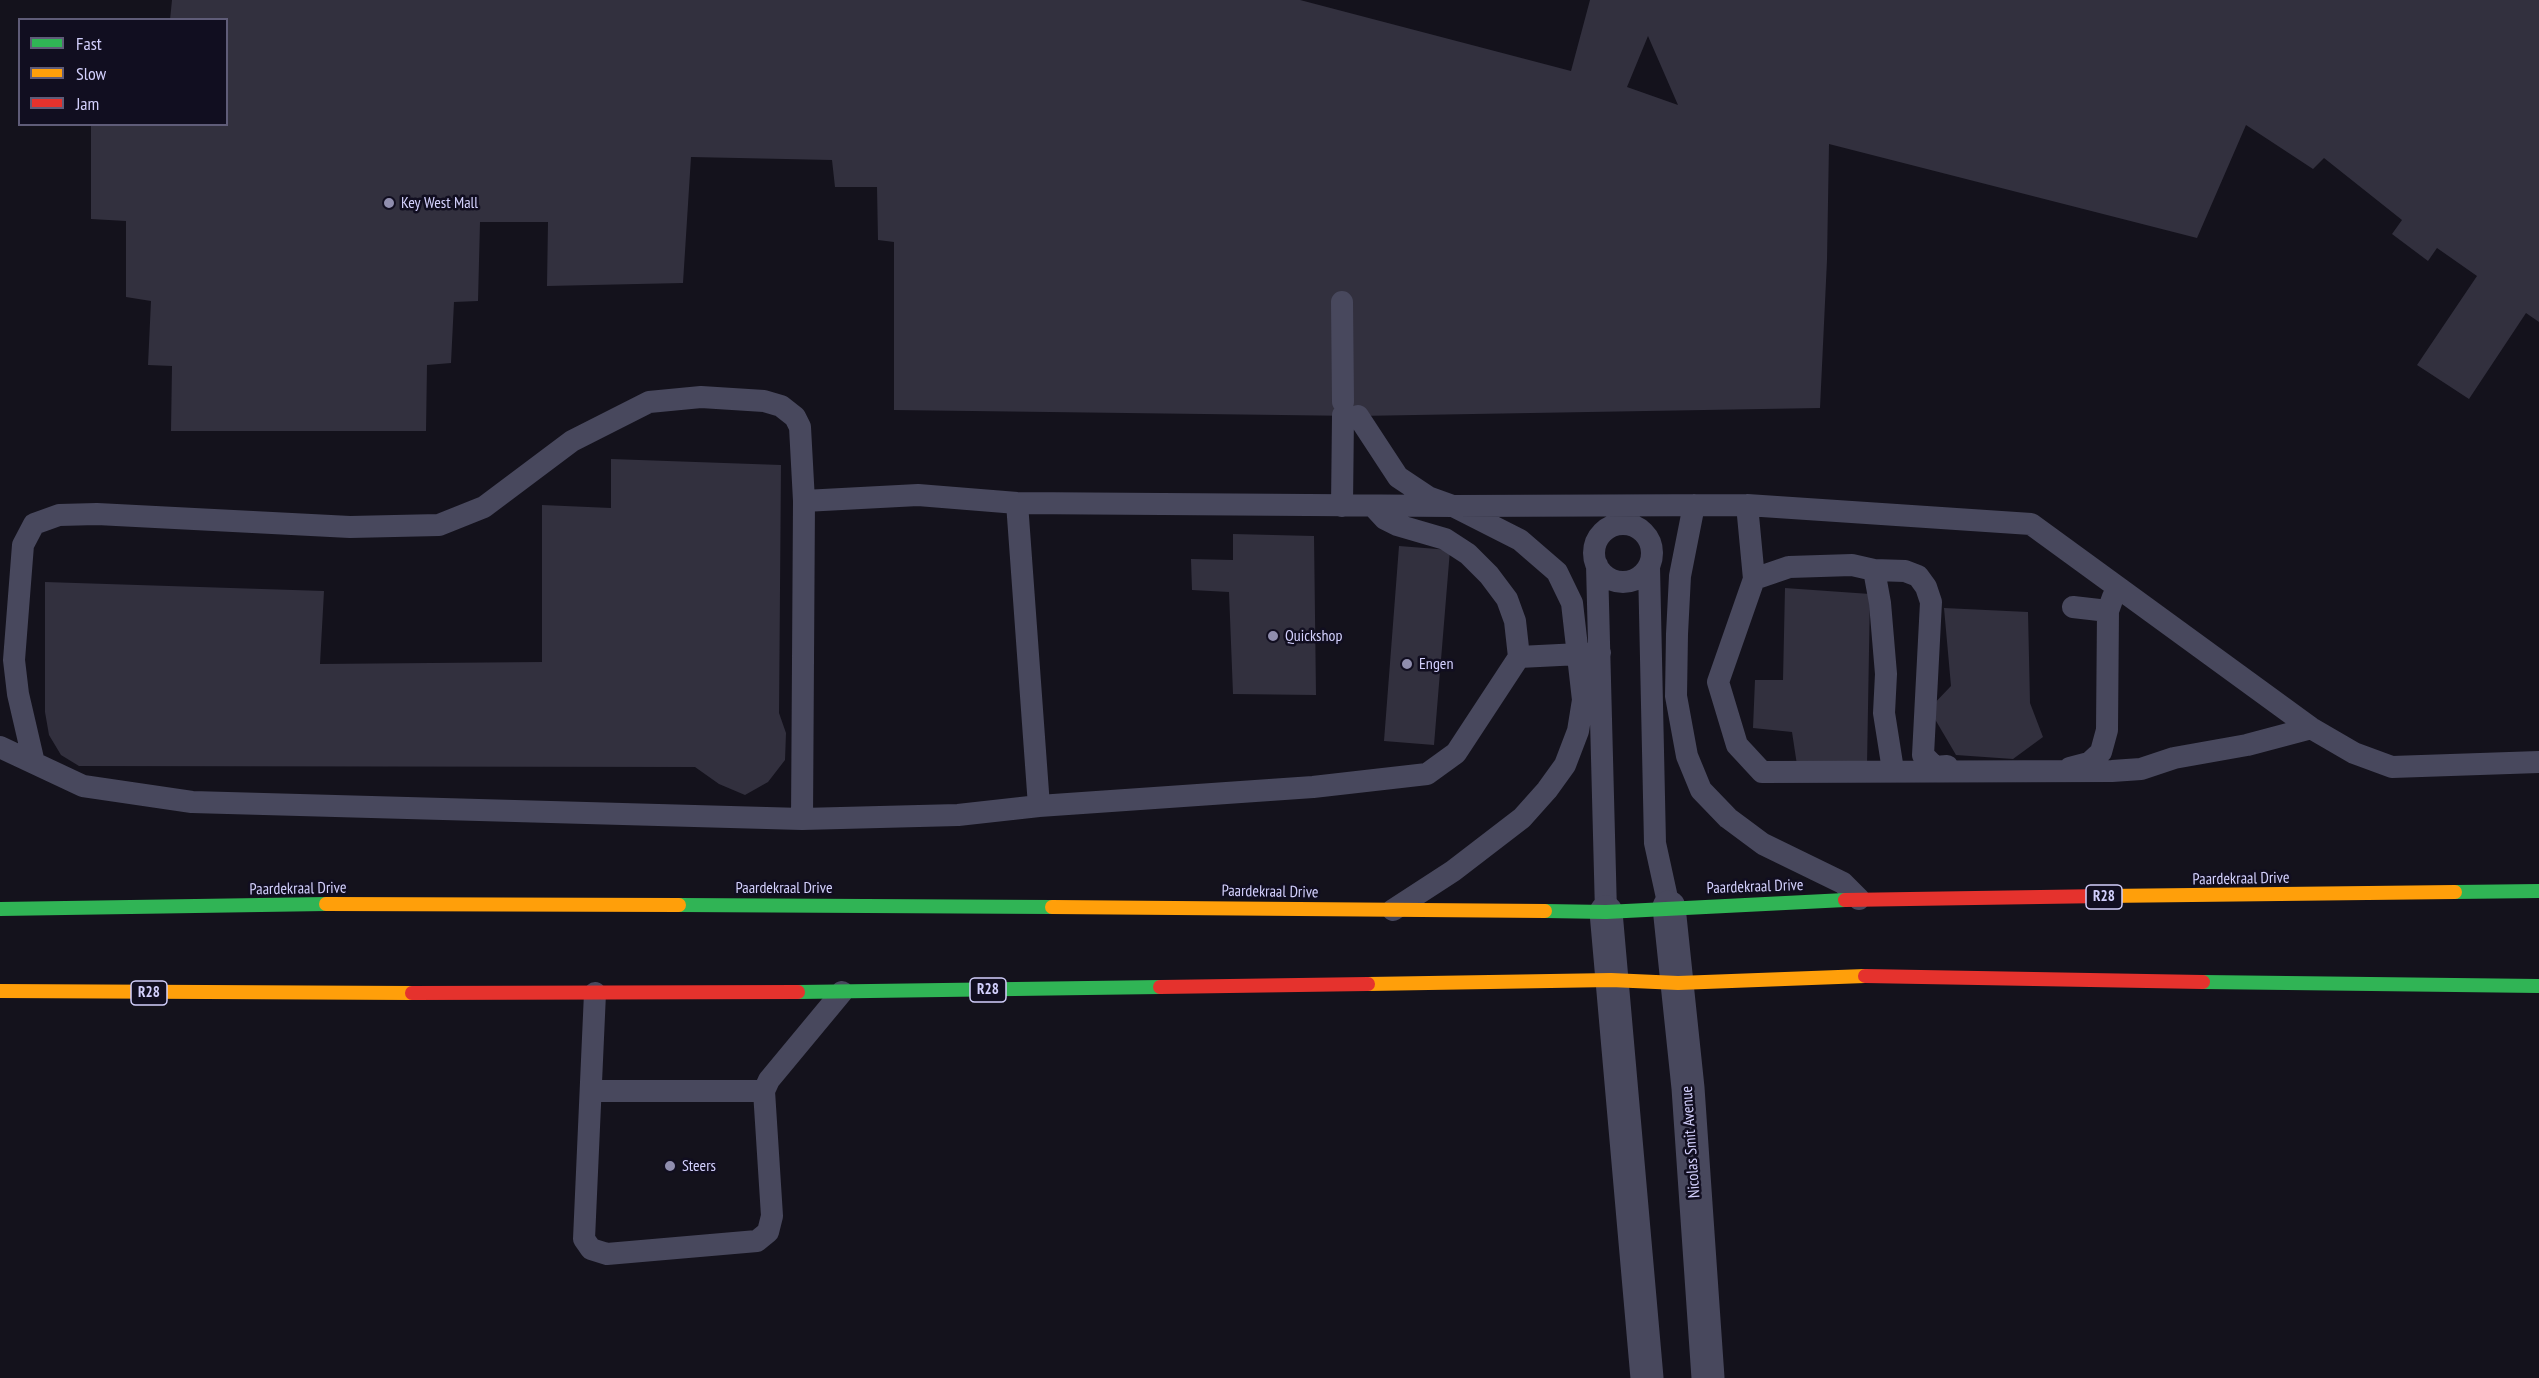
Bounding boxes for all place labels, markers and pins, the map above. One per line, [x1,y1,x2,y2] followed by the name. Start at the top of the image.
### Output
[401,193,478,213] place label: Key West Mall
[382,196,396,210] marker: Key West Mall
[1285,626,1342,646] place label: Quickshop
[1266,629,1280,643] marker: Quickshop
[1419,654,1453,674] place label: Engen
[1400,657,1414,671] marker: Engen
[682,1156,716,1176] place label: Steers
[663,1159,677,1173] marker: Steers

